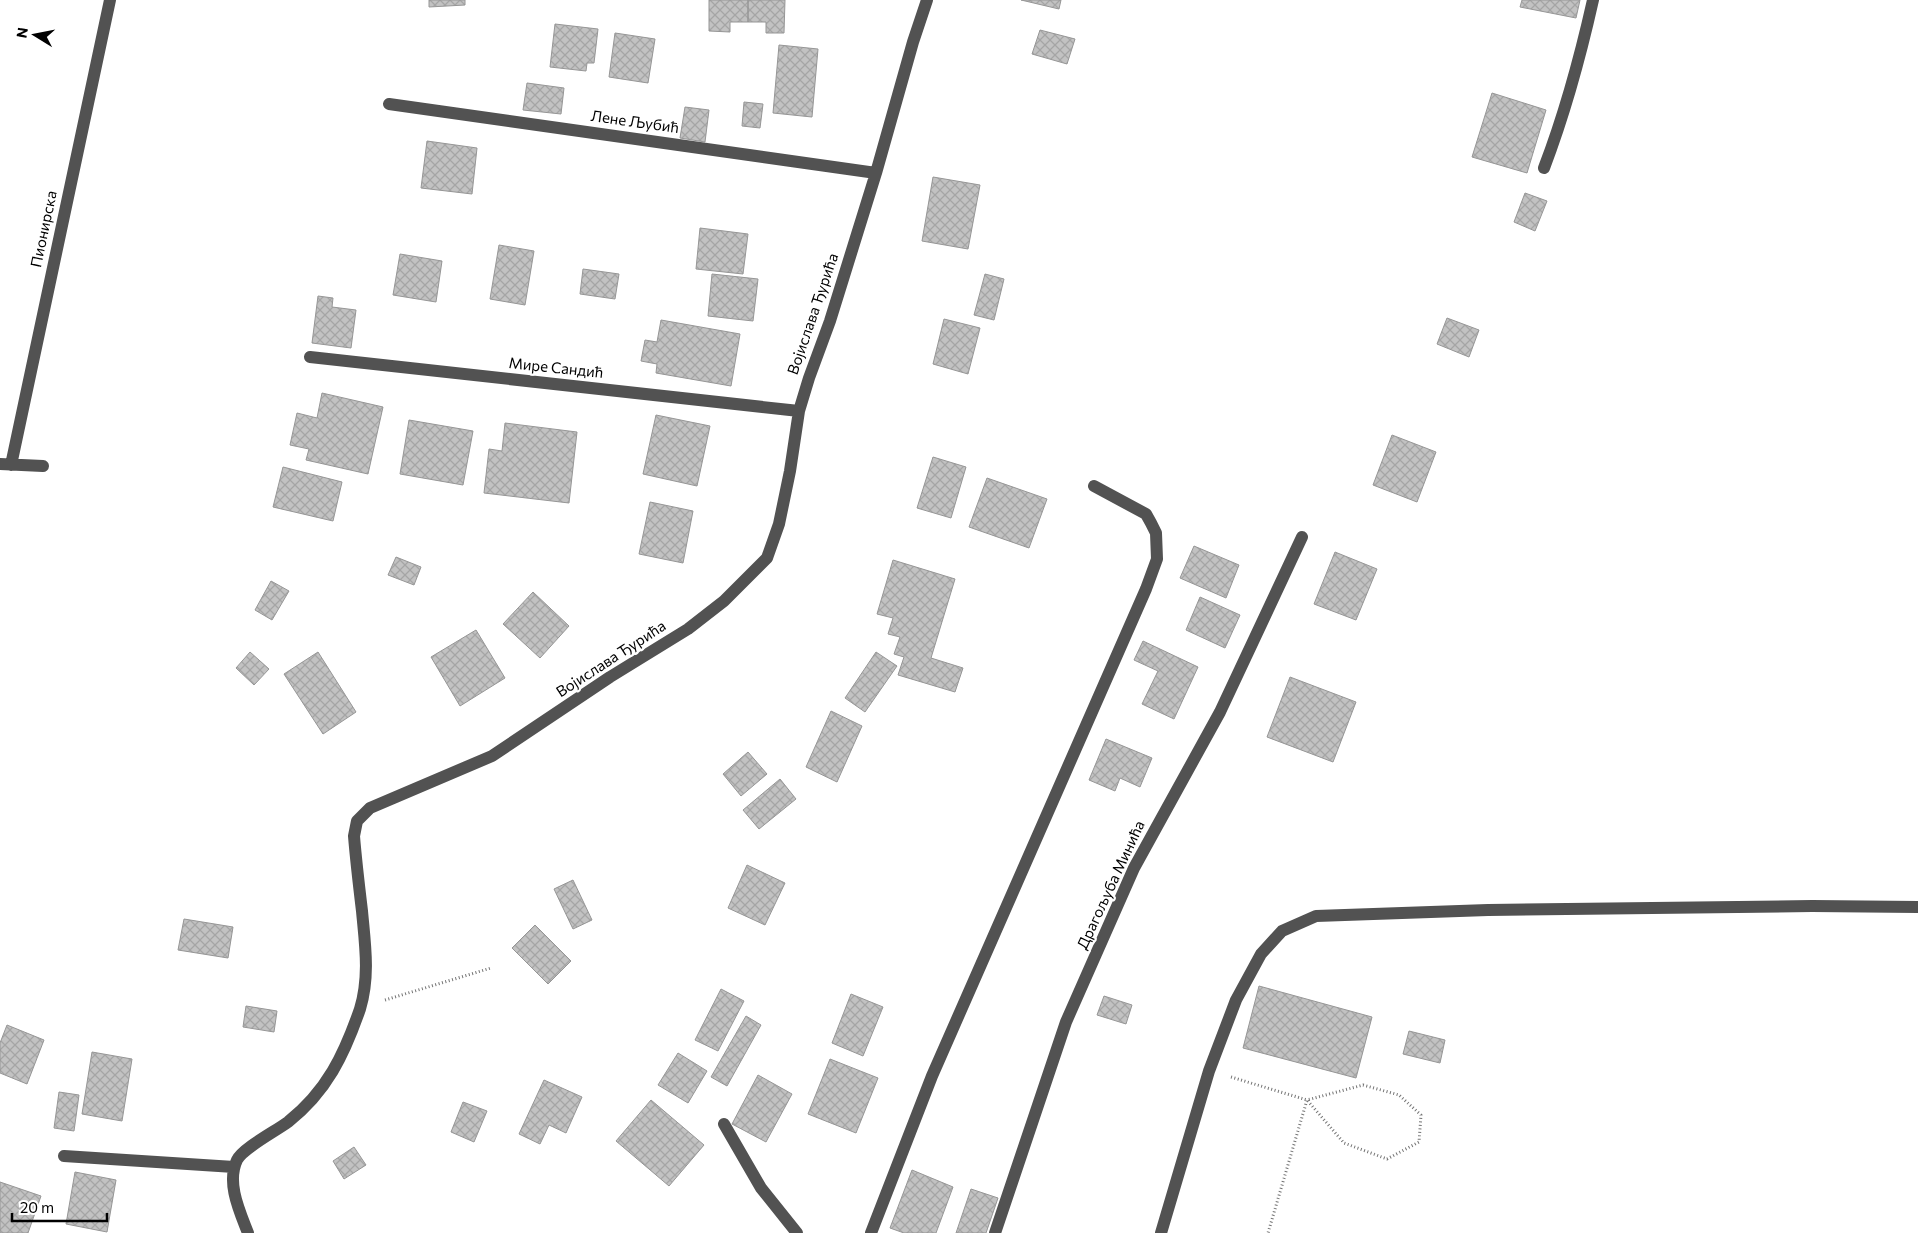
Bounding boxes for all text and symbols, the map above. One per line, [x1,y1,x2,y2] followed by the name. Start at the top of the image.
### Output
[10,10,60,60] north arrow
[12,26,31,39] text: N
[590,106,680,136] street label: Лене Љубић
[26,189,60,269] street label: Пионирска
[783,251,841,377] street label: Војислава Ђурића
[508,353,604,381] street label: Мире Сандић
[552,616,669,700] street label: Војислава Ђурића
[1072,817,1148,952] street label: Драгољуба Минића
[12,1190,108,1222] scale bar
[20,1198,54,1216] text: 20 m

